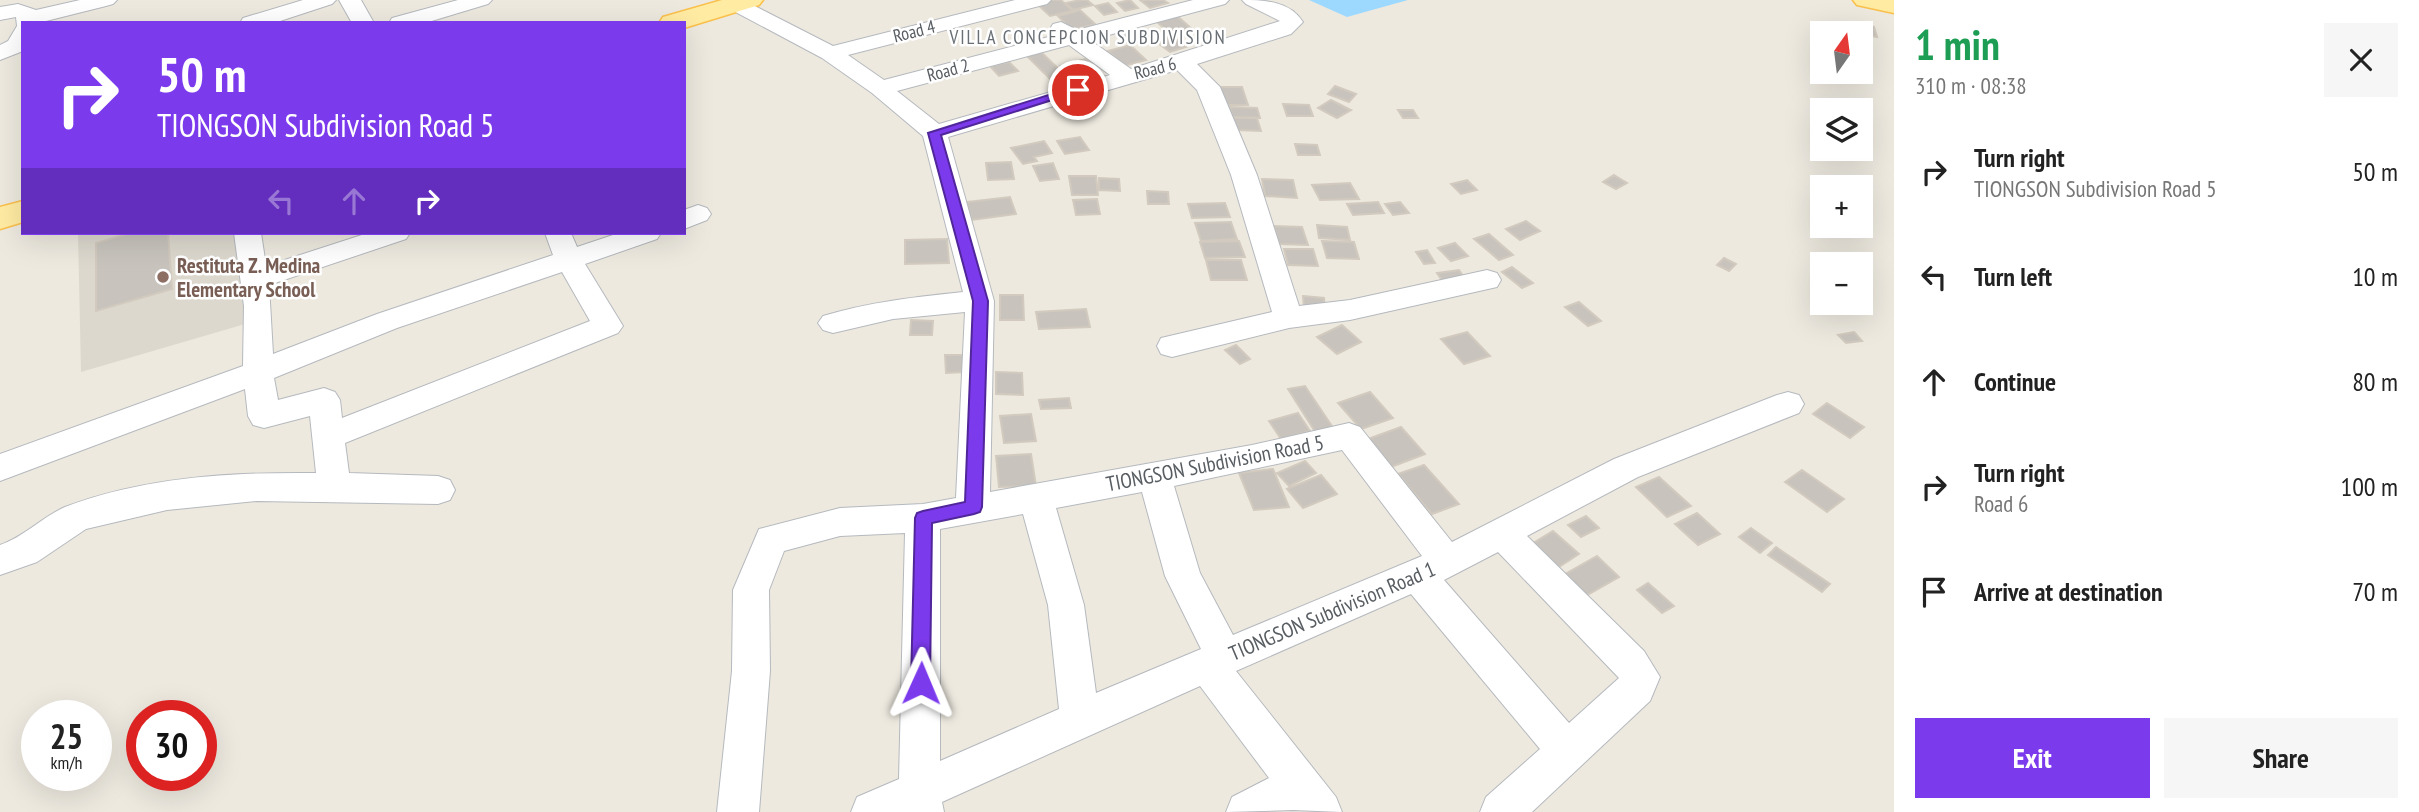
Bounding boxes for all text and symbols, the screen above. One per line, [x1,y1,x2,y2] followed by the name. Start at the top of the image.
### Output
[891,15,937,47] street label: Road 4
[1915,17,2000,72] text: 1 min
[1810,21,1872,84] north arrow
[1810,21,1873,315] map controls
[2324,23,2398,97] button: close
[948,25,1227,49] district label: VILLA CONCEPCION SUBDIVISION
[157,42,246,106] text: 50 m
[42,49,133,140] icon: right
[1132,52,1178,84] street label: Road 6
[924,53,972,87] street label: Road 2
[1048,60,1108,120] pin
[1059,71,1097,109] icon: arrive
[1915,71,2027,100] text: 310 m · 08:38
[1810,98,1873,161] button: layers
[157,104,494,146] text: TIONGSON Subdivision Road 5
[1974,141,2065,174] text: Turn right
[1915,153,1953,191] icon: right
[2352,155,2398,188] text: 50 m
[1974,174,2217,203] text: TIONGSON Subdivision Road 5
[1810,175,1873,238] button: +
[262,182,300,220] icon: left
[335,182,373,220] icon: ahead
[408,182,446,220] icon: right
[177,252,321,303] place label: Restituta Z. Medina Elementary School
[1810,252,1873,315] button: −
[1915,258,1953,296] icon: left
[1974,260,2052,293] text: Turn left
[2352,260,2398,293] text: 10 m
[155,269,171,285] marker: Restituta Z. Medina Elementary School
[1915,363,1953,401] icon: ahead
[1974,365,2056,398] text: Continue
[2352,365,2398,398] text: 80 m
[1104,429,1326,497] street label: TIONGSON Subdivision Road 5
[1974,456,2065,489] text: Turn right
[1915,468,1953,506] icon: right
[2340,470,2398,503] text: 100 m
[1974,489,2028,518] text: Road 6
[1225,555,1439,667] street label: TIONGSON Subdivision Road 1
[1915,573,1953,611] icon: arrive
[1974,575,2163,608] text: Arrive at destination
[2352,575,2398,608] text: 70 m
[884,646,958,720] position arrow
[126,700,217,791] speed limit sign: 30
[50,713,83,759] text: 25
[1915,718,2150,798] button: Exit
[2164,718,2398,798] button: Share
[51,751,82,774] text: km/h

